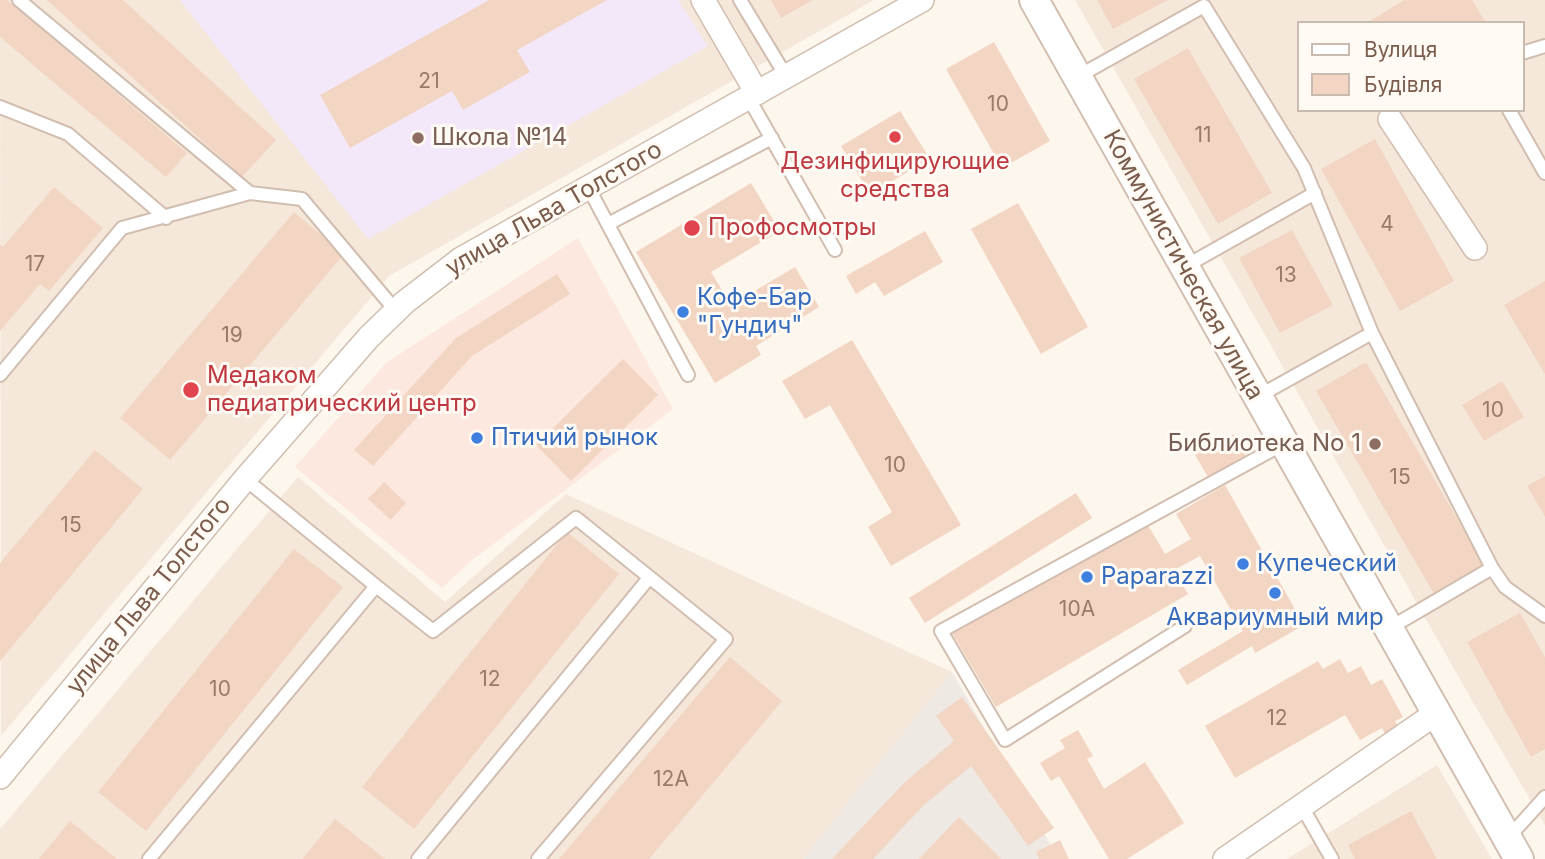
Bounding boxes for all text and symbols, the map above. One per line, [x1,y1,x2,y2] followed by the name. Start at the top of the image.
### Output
[1296,21,1524,112] legend
[1364,37,1437,62] text: Вулиця
[418,69,440,95] house number: 21
[1364,72,1442,97] text: Будівля
[987,92,1009,118] house number: 10
[1194,123,1212,149] house number: 11
[432,124,567,152] place label: Школа №14
[1097,125,1269,405] street label: Коммунистическая улица
[887,129,903,145] marker: Дезинфицирующие средства
[410,130,426,146] marker: Школа №14
[441,135,667,283] street label: улица Льва Толстого
[780,148,1010,204] place label: Дезинфицирующие средства
[1380,212,1394,238] house number: 4
[708,214,876,242] place label: Профосмотры
[682,218,702,238] marker: Профосмотры
[25,252,45,278] house number: 17
[1275,263,1297,289] house number: 13
[697,284,812,340] place label: Кофе-Бар "Гундич"
[675,304,691,320] marker: Кофе-Бар "Гундич"
[221,323,243,349] house number: 19
[207,362,477,418] place label: Медаком педиатрический центр
[181,380,201,400] marker: Медаком педиатрический центр
[1482,398,1504,424] house number: 10
[491,424,658,452] place label: Птичий рынок
[469,430,485,446] marker: Птичий рынок
[1168,430,1361,458] place label: Библиотека No 1
[1367,436,1383,452] marker: Библиотека No 1
[884,453,906,479] house number: 10
[1389,465,1411,491] house number: 15
[61,492,237,700] street label: улица Льва Толстого
[60,513,82,539] house number: 15
[1257,550,1397,578] place label: Купеческий
[1235,556,1251,572] marker: Купеческий
[1101,563,1213,591] place label: Paparazzi
[1079,569,1095,585] marker: Paparazzi
[1267,585,1283,601] marker: Аквариумный мир
[1059,597,1095,623] house number: 10А
[1166,604,1384,632] place label: Аквариумный мир
[479,667,501,693] house number: 12
[209,677,231,703] house number: 10
[1266,706,1288,732] house number: 12
[653,767,689,793] house number: 12А

